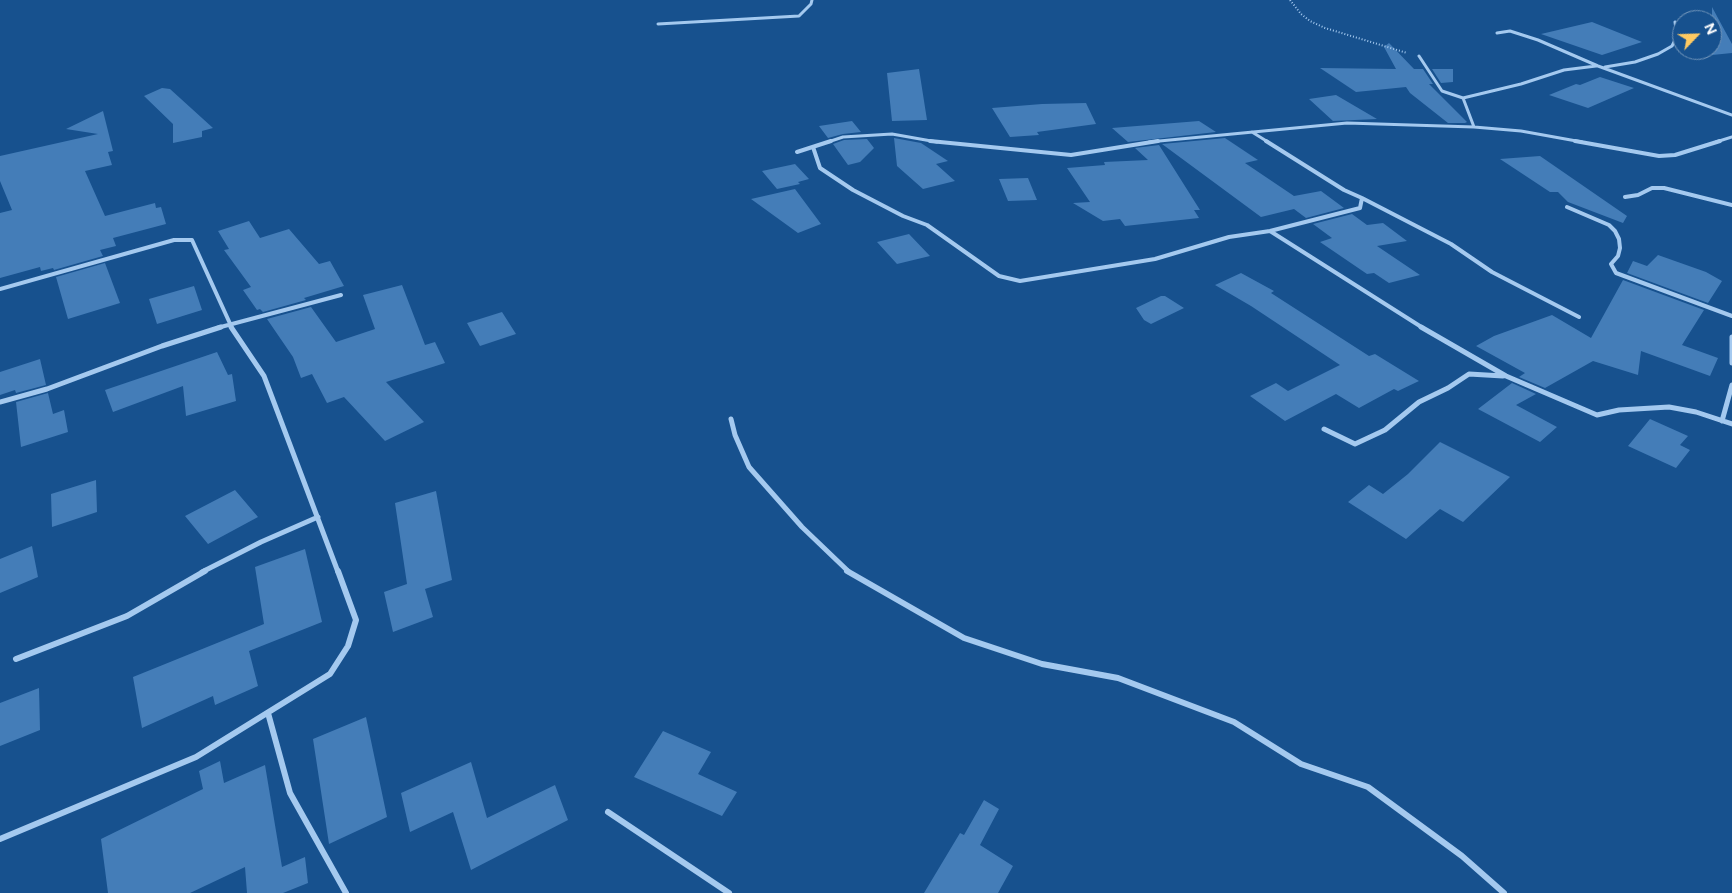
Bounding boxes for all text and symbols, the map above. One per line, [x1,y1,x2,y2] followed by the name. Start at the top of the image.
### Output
[1672,10,1722,60] north arrow
[1700,21,1720,37] text: N

